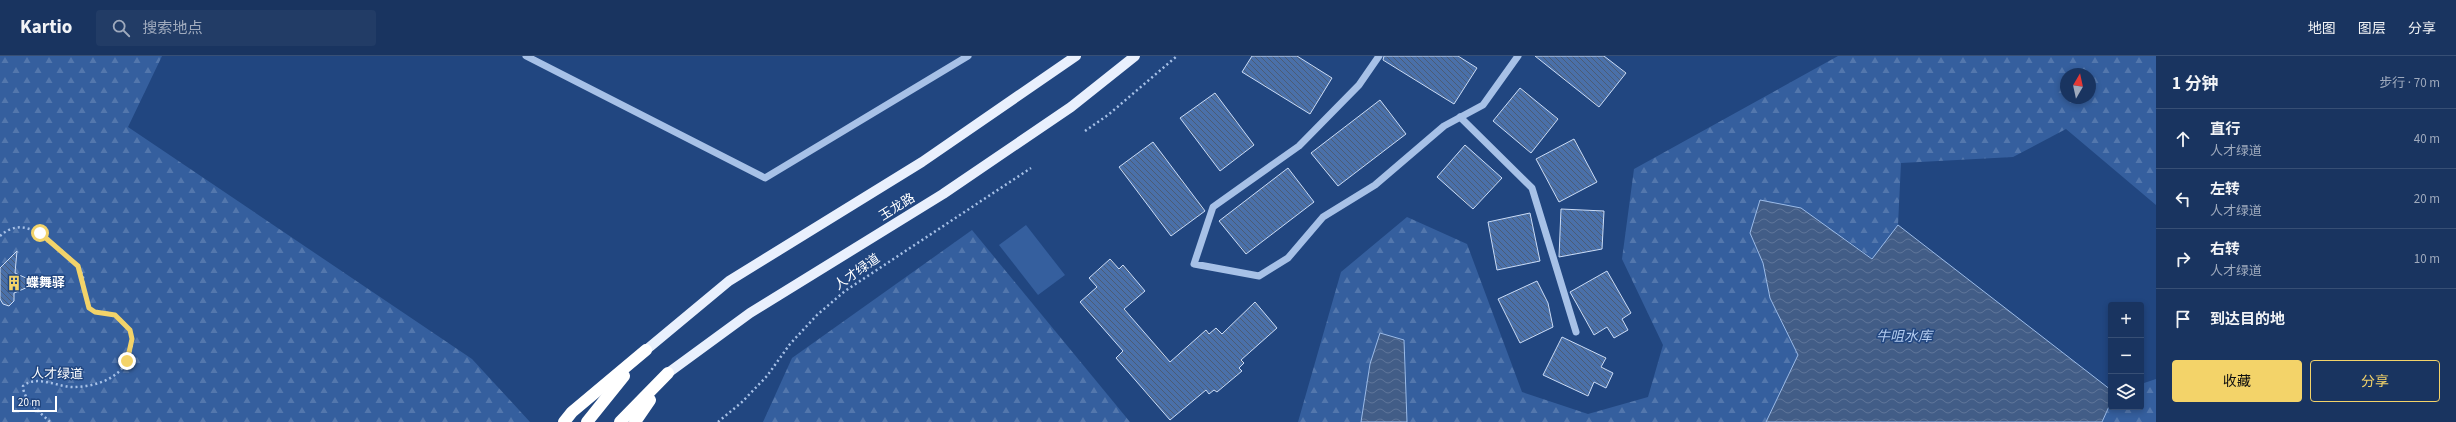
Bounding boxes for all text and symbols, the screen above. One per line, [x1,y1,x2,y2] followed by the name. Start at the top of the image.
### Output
[96,10,376,46] search box
[20,14,72,41] text: Kartio
[110,17,132,39] icon: search
[142,18,202,39] text: 搜索地点
[2308,19,2336,39] text: 地图
[2358,19,2386,39] text: 图层
[2408,19,2436,39] text: 分享
[2060,68,2096,104] north arrow
[2172,72,2218,96] text: 1 分钟
[2379,74,2440,92] text: 步行 · 70 m
[2210,119,2240,140] text: 直行
[2172,128,2194,150] icon: ahead
[2414,130,2440,148] text: 40 m
[2210,142,2262,160] text: 人才绿道
[2210,179,2240,200] text: 左转
[2172,188,2194,210] icon: left
[876,189,918,225] street label: 玉龙路
[2414,190,2440,208] text: 20 m
[2210,202,2262,220] text: 人才绿道
[31,224,49,242] route start
[2210,239,2240,260] text: 右转
[2172,248,2194,270] icon: right
[831,250,883,294] street label: 人才绿道
[2414,250,2440,268] text: 10 m
[2210,262,2262,280] text: 人才绿道
[5,274,23,292] building icon: 蝶舞驿
[26,274,65,292] place label: 蝶舞驿
[2108,302,2144,410] map controls
[2108,302,2144,338] button: +
[2172,308,2194,330] icon: arrive
[2210,309,2285,330] text: 到达目的地
[1876,327,1934,347] water label: 牛咀水库
[2108,338,2144,374] button: −
[118,352,136,370] route end
[2172,360,2302,402] button: 收藏
[2310,360,2440,402] button: 分享
[31,365,83,383] street label: 人才绿道
[2108,374,2144,410] button: layers
[12,394,57,413] scale bar
[18,395,40,410] text: 20 m

